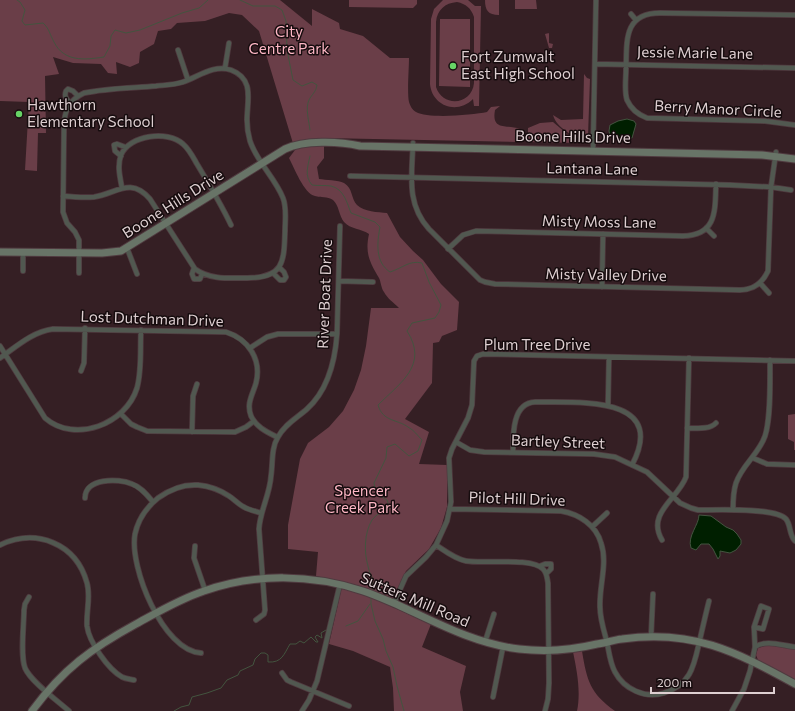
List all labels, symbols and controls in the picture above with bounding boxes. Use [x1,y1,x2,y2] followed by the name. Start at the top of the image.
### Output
[249,22,329,57] park label: City Centre Park
[637,42,753,62] street label: Jessie Marie Lane
[461,47,575,82] place label: Fort Zumwalt East High School
[448,61,458,71] marker: Fort Zumwalt East High School
[27,95,154,130] place label: Hawthorn Elementary School
[654,96,782,120] street label: Berry Manor Circle
[14,109,24,119] marker: Hawthorn Elementary School
[515,126,631,146] street label: Boone Hills Drive
[546,158,638,178] street label: Lantana Lane
[119,165,226,241] street label: Boone Hills Drive
[542,211,656,231] street label: Misty Moss Lane
[313,239,335,349] street label: River Boat Drive
[545,264,667,284] street label: Misty Valley Drive
[80,307,224,329] street label: Lost Dutchman Drive
[484,335,590,353] street label: Plum Tree Drive
[511,430,605,452] street label: Bartley Street
[325,481,399,516] park label: Spencer Creek Park
[468,487,566,509] street label: Pilot Hill Drive
[358,568,473,630] street label: Sutters Mill Road
[651,669,774,695] scale bar
[657,675,692,689] text: 200 m

